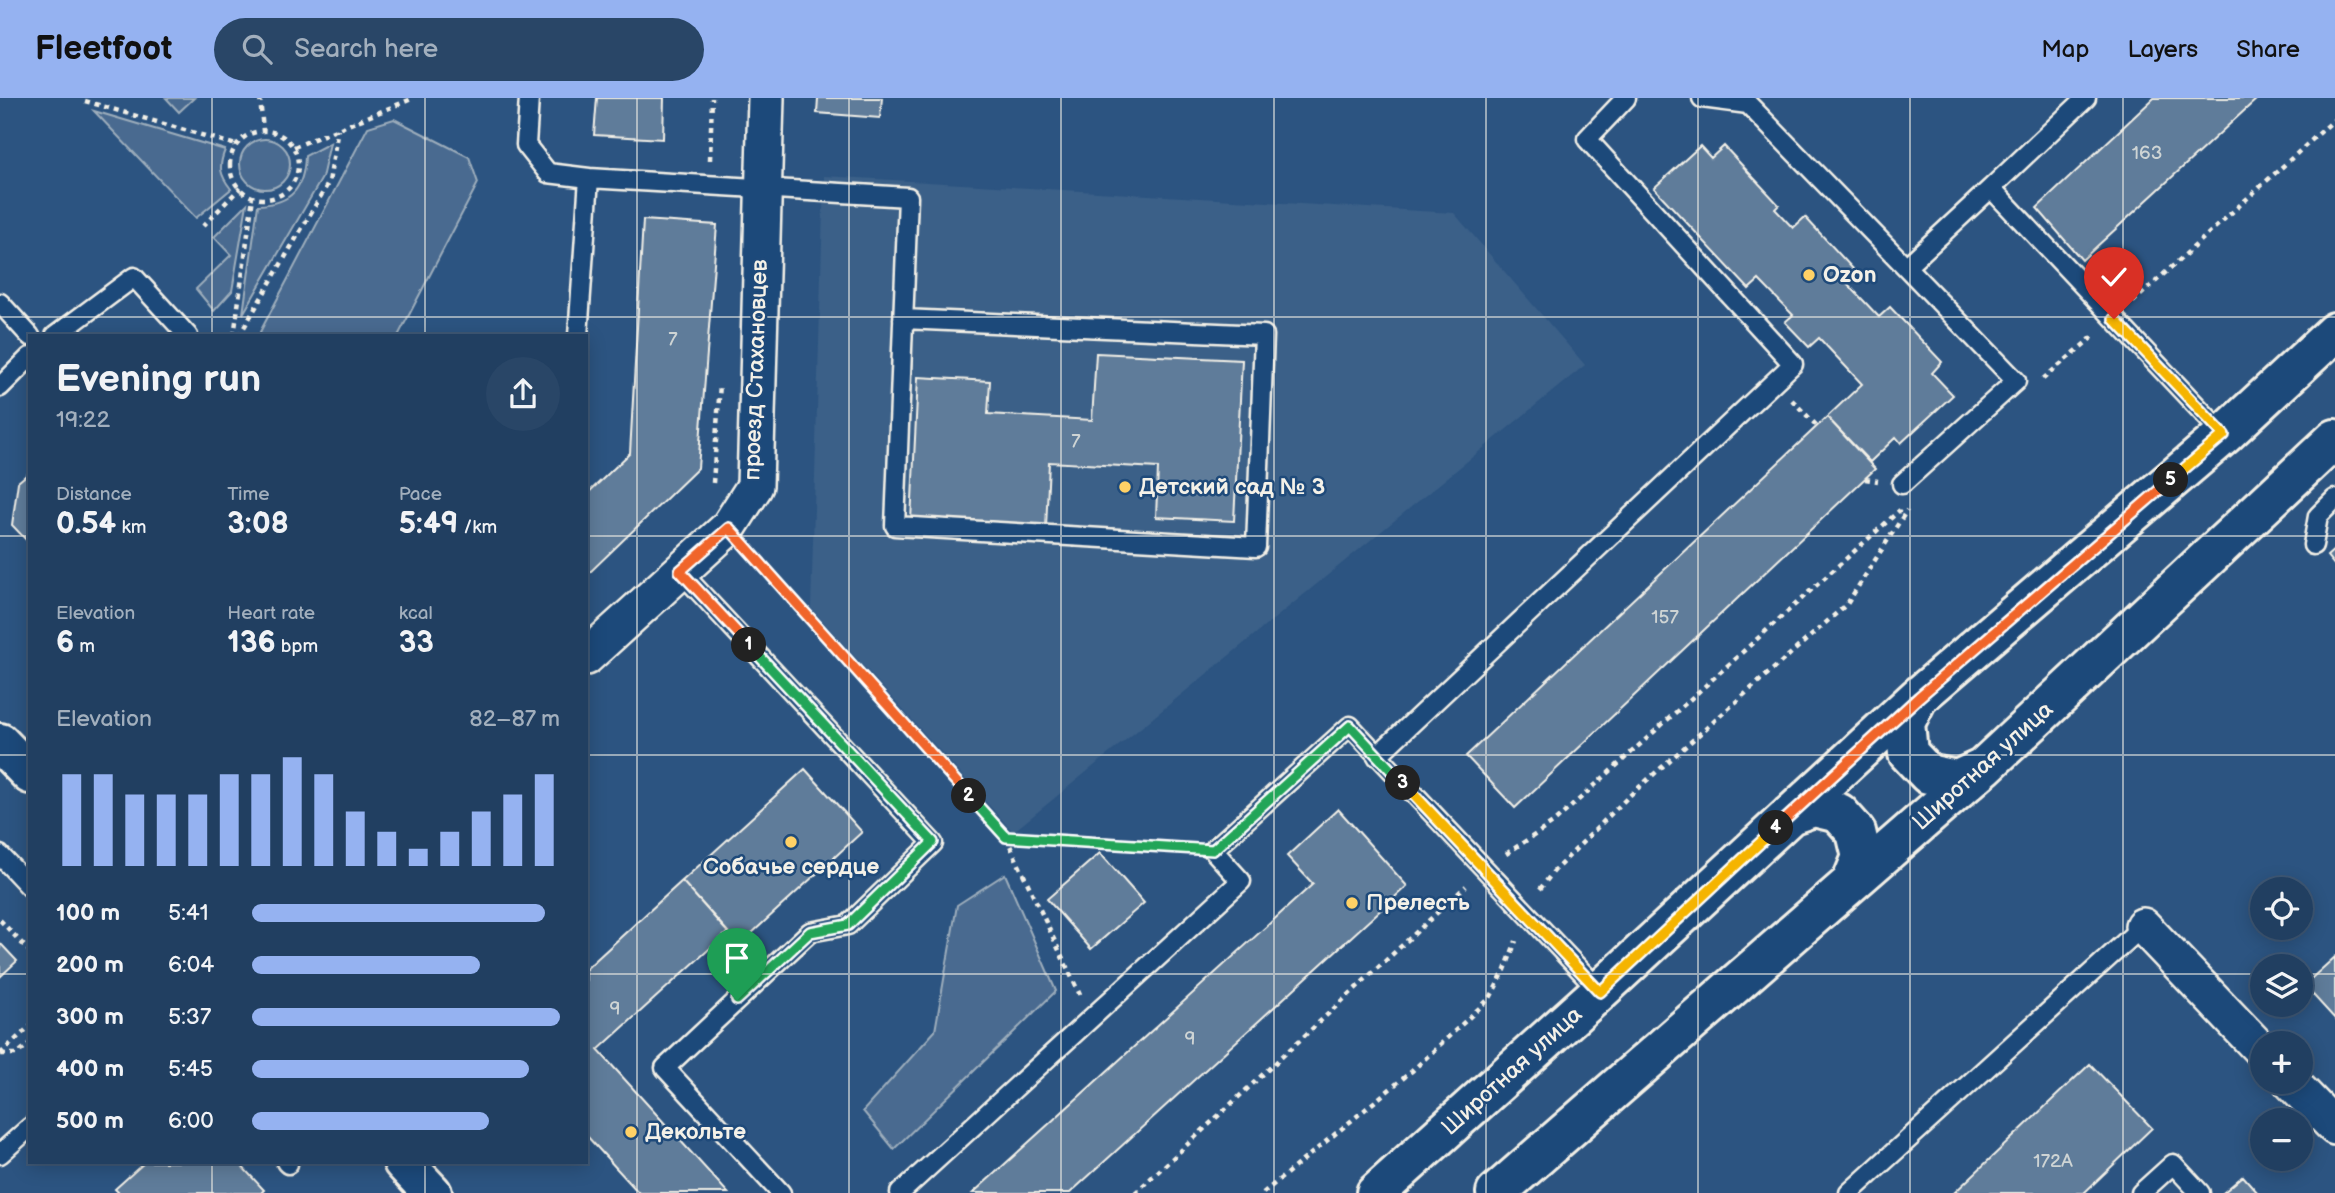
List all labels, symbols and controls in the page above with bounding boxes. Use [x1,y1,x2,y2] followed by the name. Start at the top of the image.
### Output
[214,18,704,81] search box
[35,29,172,69] text: Fleetfoot
[238,30,276,68] icon: search
[294,34,438,65] text: Search here
[2041,35,2089,64] text: Map
[2127,35,2198,64] text: Layers
[2236,35,2300,64] text: Share
[2132,142,2162,165] house number: 163
[2084,247,2144,319] pin
[2095,258,2133,296] icon: check
[738,259,774,481] street label: проезд Стахановцев
[1823,261,1877,289] place label: Ozon
[1801,267,1817,283] marker: Ozon
[668,328,678,351] house number: 7
[56,357,261,402] text: Evening run
[486,357,560,431] button: share
[56,406,110,434] text: 19:22
[1071,430,1081,453] house number: 7
[2154,462,2188,498] pin: 5
[2165,468,2176,491] text: 5
[1139,473,1325,501] place label: Детский сад № 3
[1117,479,1133,495] marker: Детский сад № 3
[56,483,132,506] text: Distance
[227,483,269,506] text: Time
[399,483,442,506] text: Pace
[56,506,116,542] text: 0.54
[227,506,289,542] text: 3:08
[399,506,458,542] text: 5:49
[116,516,146,539] text: km
[458,516,497,539] text: /km
[56,602,135,625] text: Elevation
[227,602,315,625] text: Heart rate
[399,602,433,625] text: kcal
[1651,606,1679,629] house number: 157
[56,625,74,661] text: 6
[227,625,276,661] text: 136
[399,625,434,661] text: 33
[732,628,766,662] pin: 1
[745,633,753,656] text: 1
[74,635,95,658] text: m
[276,635,318,658] text: bpm
[1907,695,2059,836] street label: Широтная улица
[56,705,152,733] text: Elevation
[469,705,560,733] text: 82–87 m
[1386,766,1420,800] pin: 3
[1397,771,1408,794] text: 3
[951,778,986,814] pin: 2
[963,784,974,807] text: 2
[1758,810,1794,846] pin: 4
[1770,816,1781,839] text: 4
[783,834,799,850] marker: Собачье сердце
[703,853,880,881] place label: Собачье сердце
[2250,877,2313,1171] map controls
[2250,877,2313,940] button: locate
[1366,889,1470,917] place label: Прелесть
[1344,895,1360,911] marker: Прелесть
[56,899,120,927] text: 100 m
[168,899,209,927] text: 5:41
[707,928,767,1000] pin
[718,939,756,977] icon: arrive
[56,951,124,979] text: 200 m
[168,951,214,979] text: 6:04
[2250,954,2313,1017] button: layers
[610,998,620,1021] house number: 9
[1436,1000,1588,1141] street label: Широтная улица
[56,1003,124,1031] text: 300 m
[168,1003,211,1031] text: 5:37
[1185,1028,1195,1051] house number: 9
[2250,1031,2313,1094] button: +
[56,1055,124,1083] text: 400 m
[168,1055,213,1083] text: 5:45
[56,1107,124,1135] text: 500 m
[168,1107,214,1135] text: 6:00
[2250,1108,2313,1171] button: −
[645,1118,746,1146] place label: Декольте
[623,1124,639,1140] marker: Декольте
[2033,1150,2073,1173] house number: 172А

